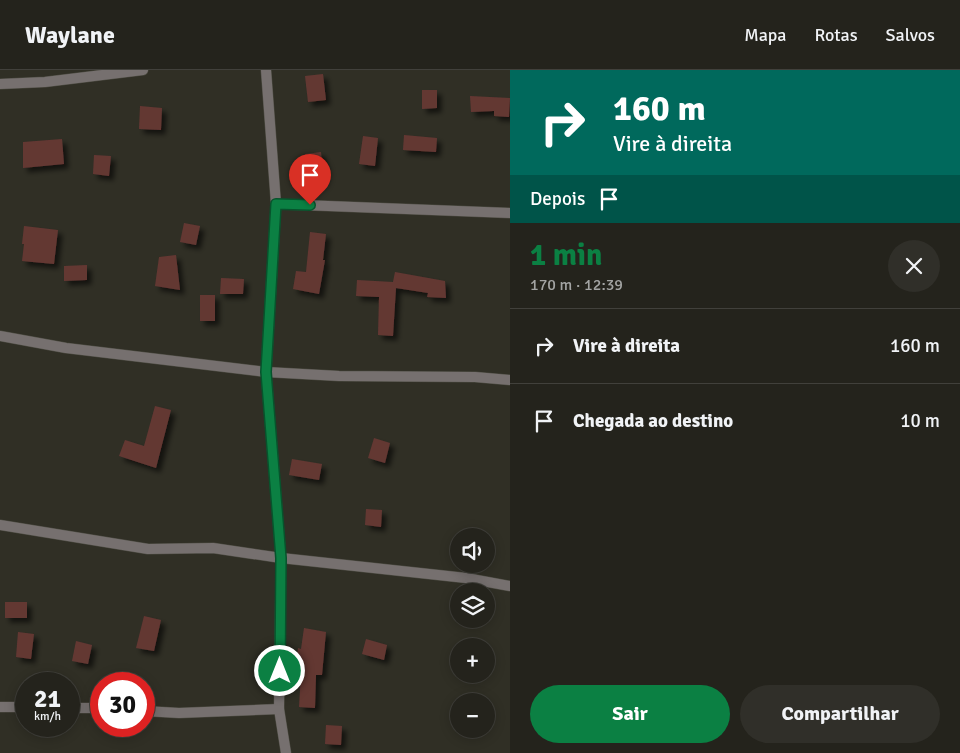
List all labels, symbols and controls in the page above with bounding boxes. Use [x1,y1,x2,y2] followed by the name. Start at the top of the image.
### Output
[25,20,115,50] text: Waylane
[744,24,787,46] text: Mapa
[815,24,858,46] text: Rotas
[886,24,935,46] text: Salvos
[613,87,706,130] text: 160 m
[530,90,595,155] icon: right
[613,130,732,157] text: Vire à direita
[289,154,331,205] pin
[296,161,324,189] icon: arrive
[595,185,623,213] icon: arrive
[530,187,585,211] text: Depois
[530,237,602,274] text: 1 min
[888,240,940,292] button: close
[530,275,623,295] text: 170 m · 12:39
[530,332,558,360] icon: right
[573,334,680,358] text: Vire à direita
[890,334,940,358] text: 160 m
[530,407,558,435] icon: arrive
[573,409,733,433] text: Chegada ao destino
[900,409,940,433] text: 10 m
[450,528,495,738] map controls
[450,528,495,573] button: sound
[450,583,495,628] button: layers
[450,638,495,683] button: +
[253,644,305,696] position arrow
[90,672,155,737] speed limit sign: 30
[34,683,61,714] text: 21
[530,685,730,743] button: Sair
[740,685,940,743] button: Compartilhar
[450,693,495,738] button: −
[34,709,61,724] text: km/h

